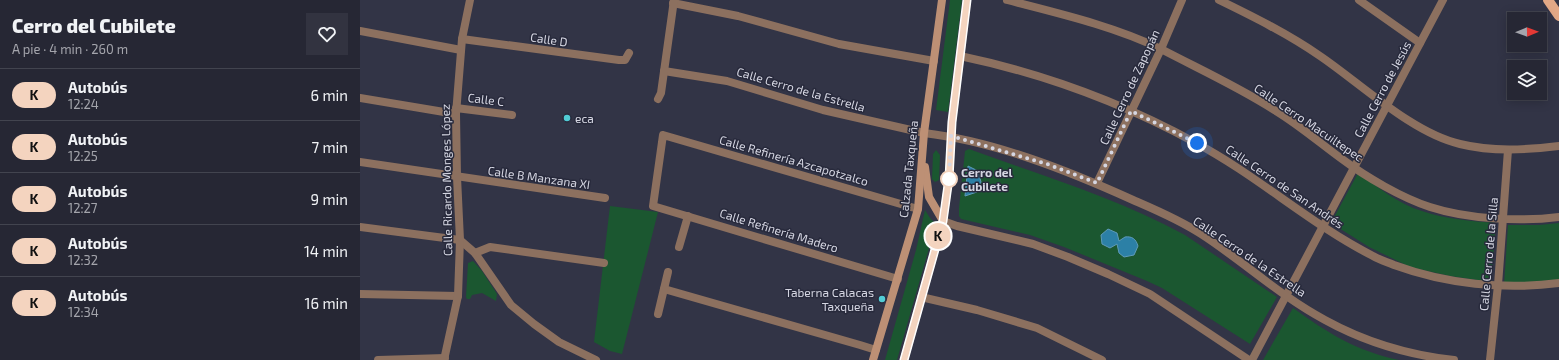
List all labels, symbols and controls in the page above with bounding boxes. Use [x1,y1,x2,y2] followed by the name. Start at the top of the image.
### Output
[1507,12,1547,52] north arrow
[1507,12,1547,100] map controls
[306,13,348,55] button: heart
[12,14,176,37] text: Cerro del Cubilete
[1096,27,1162,147] street label: Calle Cerro de Zapopán
[529,29,569,49] street label: Calle D
[1351,38,1413,140] street label: Calle Cerro de Jesús
[12,41,128,57] text: A pie · 4 min · 260 m
[1507,60,1547,100] button: layers
[735,64,867,114] street label: Calle Cerro de la Estrella
[68,78,127,96] text: Autobús
[1252,80,1366,164] street label: Calle Cerro Macuiltepec
[30,86,38,103] text: K
[310,86,348,104] text: 6 min
[467,90,505,108] street label: Calle C
[68,96,99,112] text: 12:24
[438,104,454,256] street label: Calle Ricardo Monges López
[575,111,594,125] place label: eca
[562,113,572,123] marker: eca
[896,120,920,218] street label: Calzada Taxqueña
[68,130,127,148] text: Autobús
[718,132,870,188] street label: Calle Refinería Azcapotzalco
[1187,133,1207,153] your location
[30,138,38,155] text: K
[311,138,348,156] text: 7 min
[1223,141,1347,231] street label: Calle Cerro de San Andrés
[68,148,98,164] text: 12:25
[487,163,591,191] street label: Calle B Manzana XI
[961,165,1013,193] place label: Cerro del Cubilete
[940,170,958,188] marker: Cerro del Cubilete
[68,182,127,200] text: Autobús
[30,190,38,207] text: K
[310,190,348,208] text: 9 min
[1476,197,1500,311] street label: Calle Cerro de la Silla
[68,200,98,216] text: 12:27
[718,205,840,255] street label: Calle Refinería Madero
[1191,213,1309,299] street label: Calle Cerro de la Estrella
[925,223,951,249] line badge: K
[934,227,942,244] text: K
[68,234,127,252] text: Autobús
[30,242,38,259] text: K
[304,242,348,260] text: 14 min
[68,252,98,268] text: 12:32
[785,285,874,313] place label: Taberna Calacas Taxqueña
[68,286,127,304] text: Autobús
[30,294,38,311] text: K
[305,294,348,312] text: 16 min
[877,294,887,304] marker: Taberna Calacas Taxqueña
[68,304,99,320] text: 12:34

